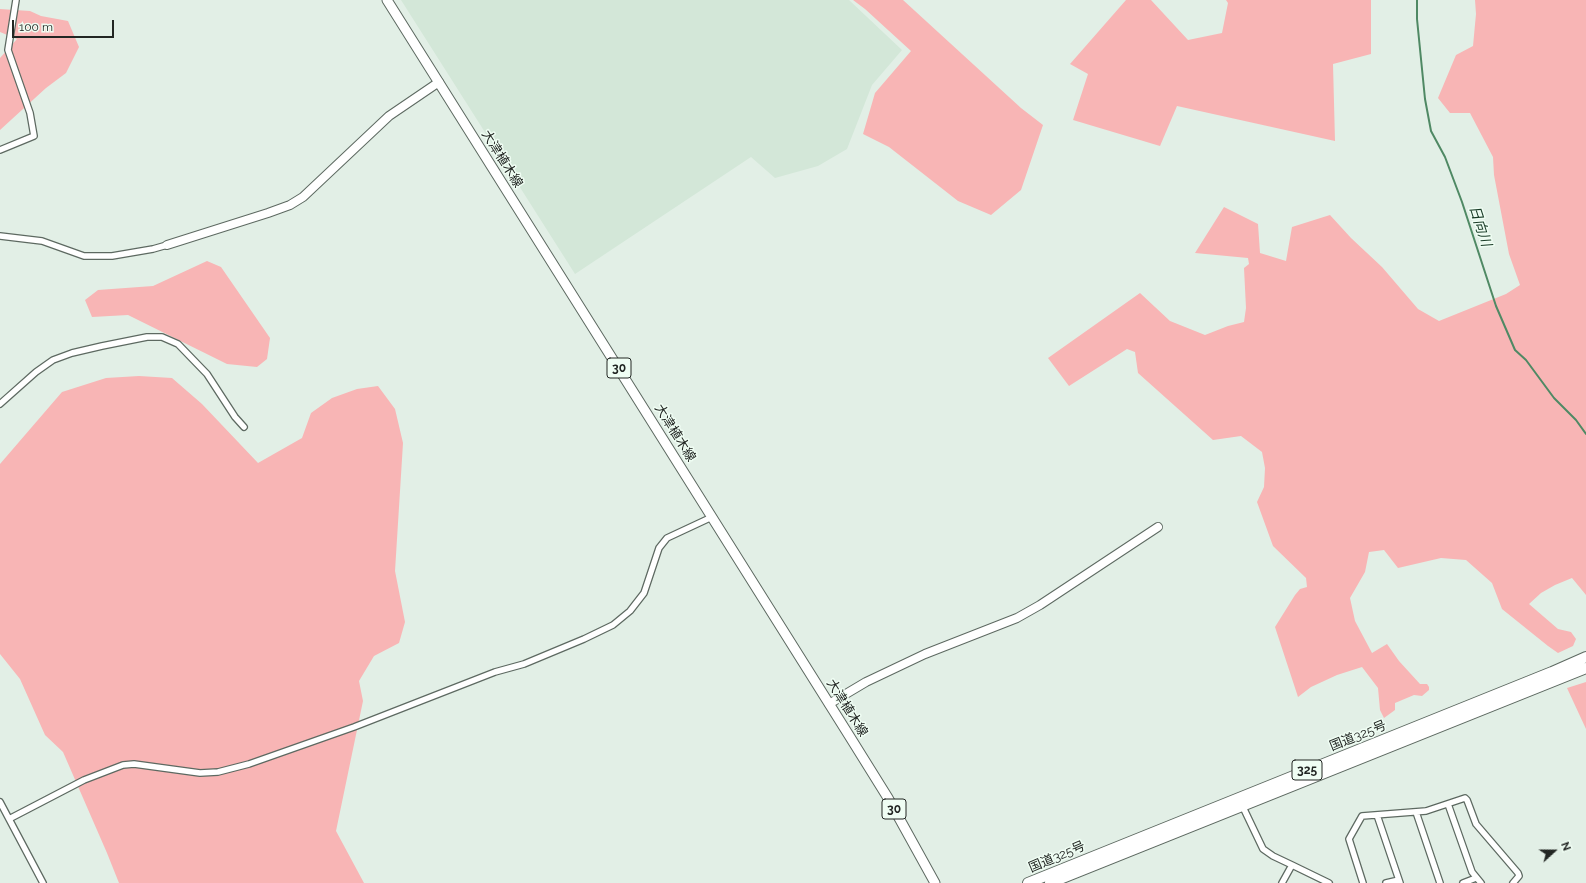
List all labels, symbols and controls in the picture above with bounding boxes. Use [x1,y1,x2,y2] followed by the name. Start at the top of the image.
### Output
[14,12,116,38] scale bar
[19,20,53,34] text: 100 m
[478,127,526,191] street label: 大津植木線
[1466,203,1494,249] water label: 日向川
[607,358,631,378] road number: 30
[651,401,699,465] street label: 大津植木線
[823,676,871,740] street label: 大津植木線
[1327,718,1389,754] street label: 国道325号
[1292,760,1322,780] road number: 325
[882,799,906,819] road number: 30
[1534,831,1574,871] north arrow
[1026,838,1088,876] street label: 国道325号
[1558,840,1573,853] text: N

